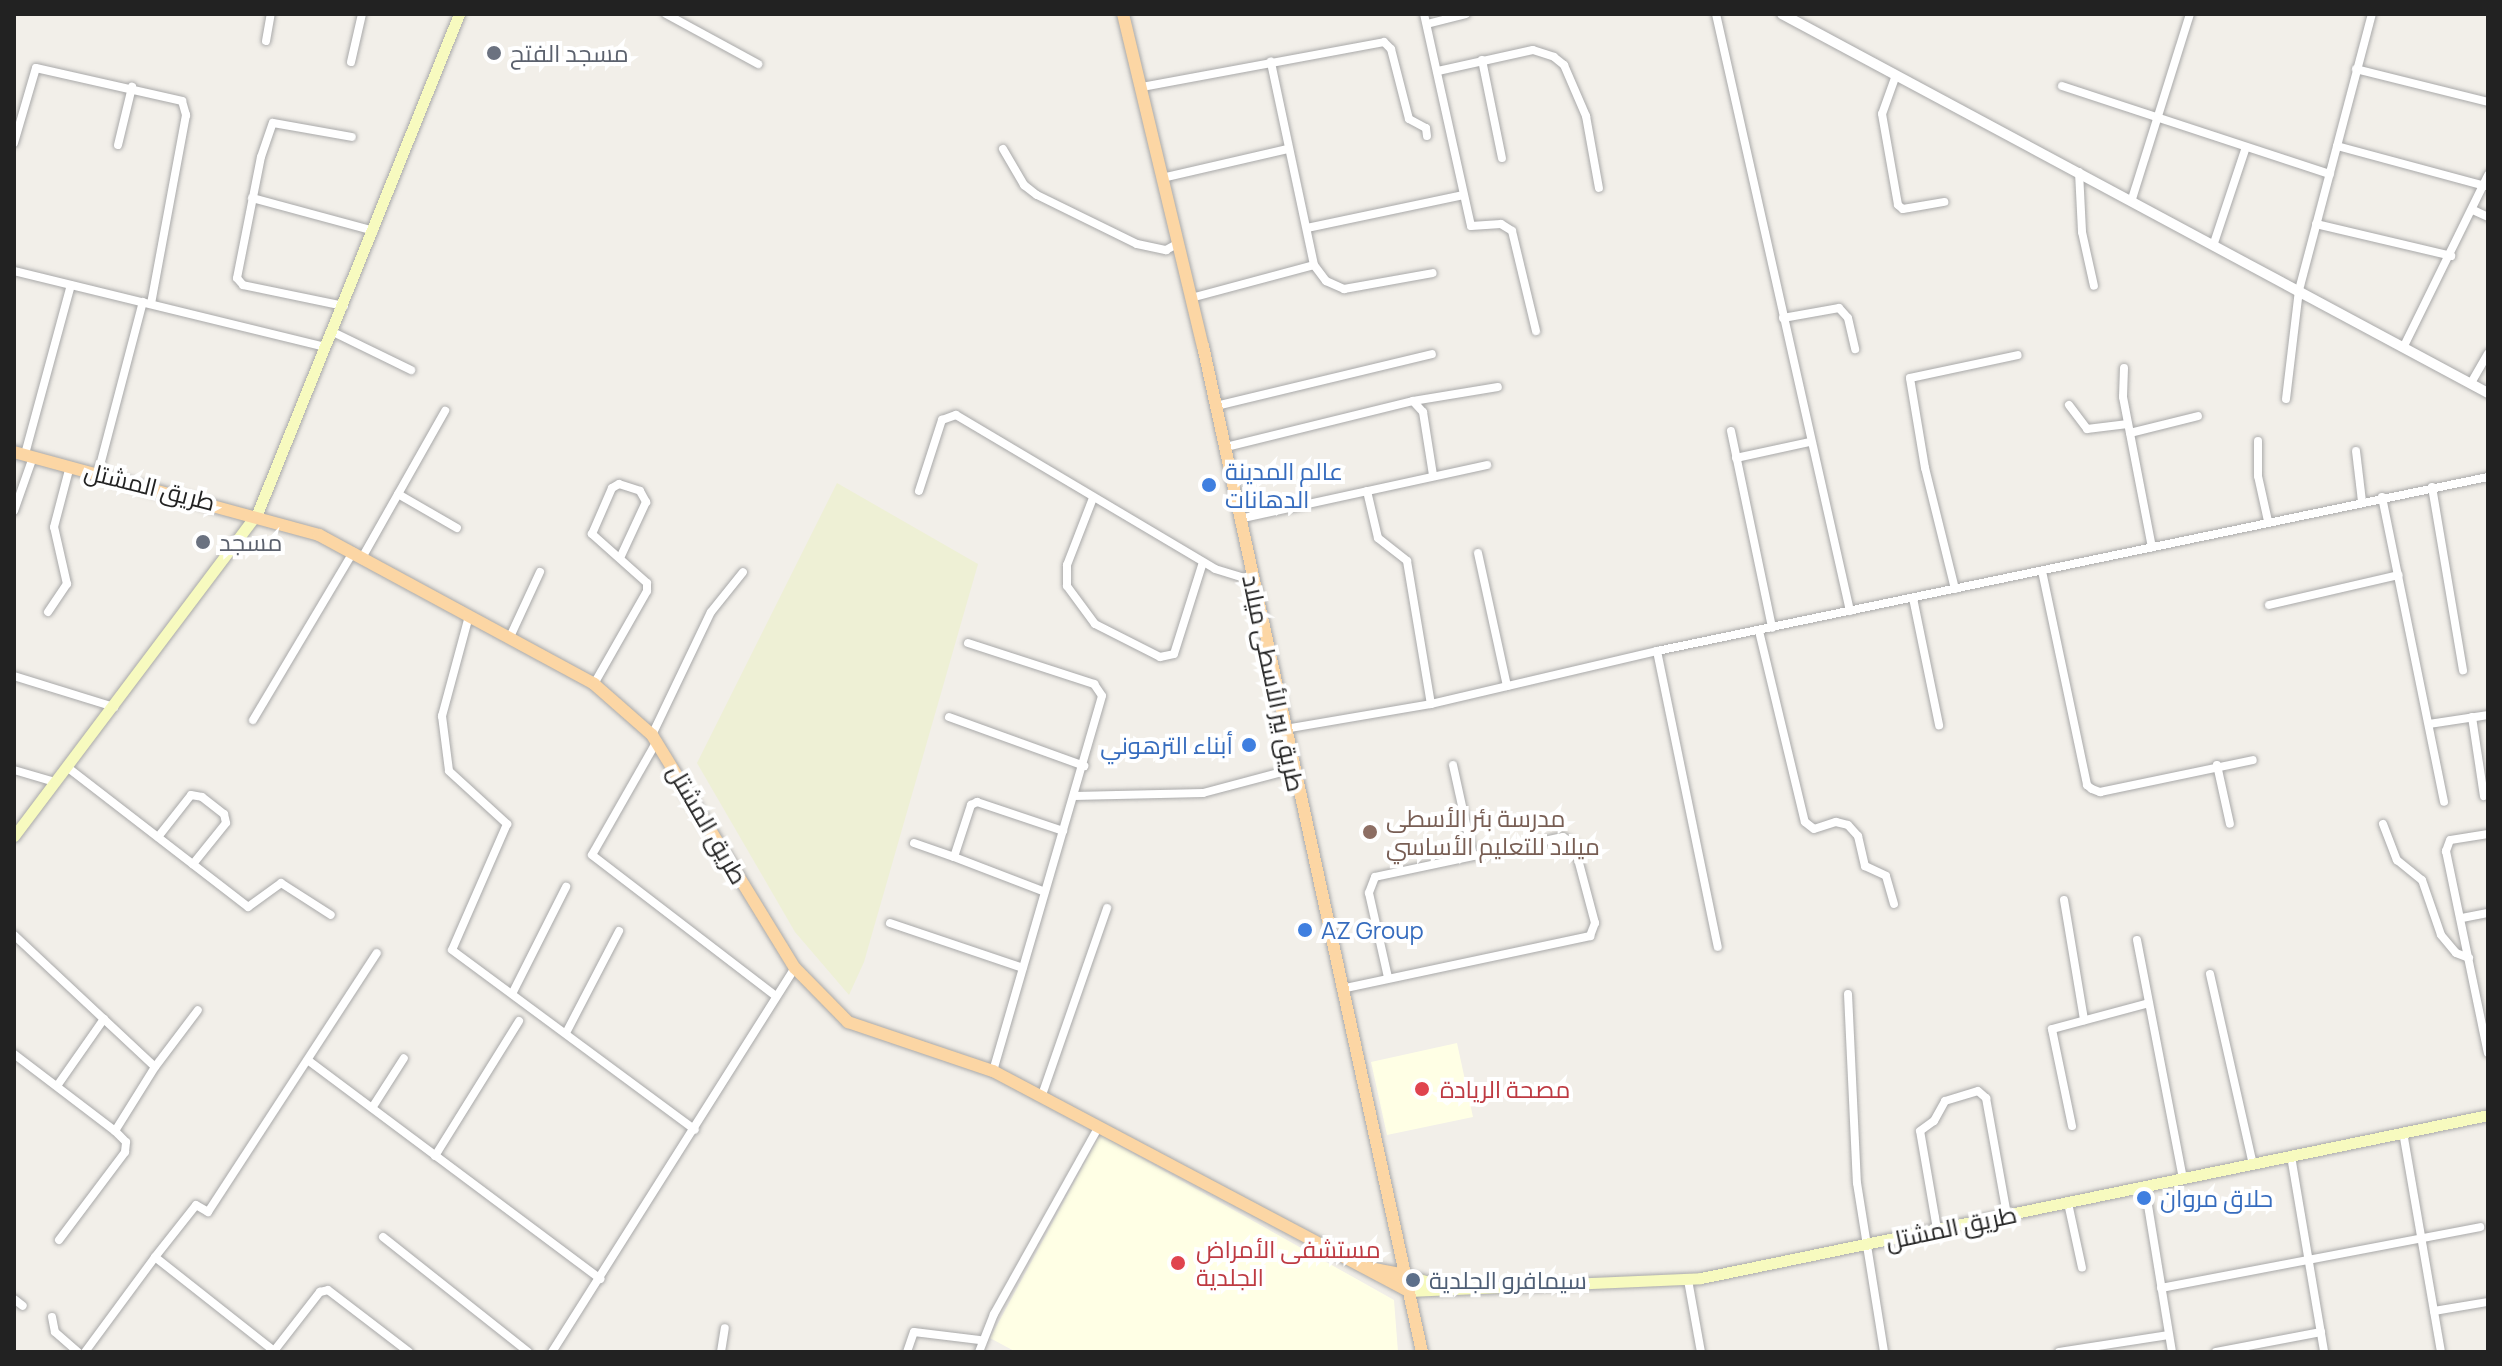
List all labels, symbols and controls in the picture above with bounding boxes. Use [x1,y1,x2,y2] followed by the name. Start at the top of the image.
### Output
[510,39,629,67] place label: مسجد الفتح
[485,44,503,62] marker: مسجد الفتح
[82,456,218,516] street label: طريق المشتل
[1225,457,1343,513] place label: عالم المدينة الدهانات
[1200,476,1218,494] marker: عالم المدينة الدهانات
[219,528,282,556] place label: مسجد
[194,533,212,551] marker: مسجد
[1237,572,1311,794] street label: طريق بير الأسطى ميلاد
[1100,731,1233,759] place label: أبناء الترهوني
[1240,736,1258,754] marker: أبناء الترهوني
[662,759,754,889] street label: طريق المشتل
[1386,804,1600,860] place label: مدرسة بئر الأسطى ميلاد للتعليم الأساسي
[1361,823,1379,841] marker: مدرسة بئر الأسطى ميلاد للتعليم الأساسي
[1321,916,1424,944] place label: AZ Group
[1296,921,1314,939] marker: AZ Group
[1440,1075,1570,1103] place label: مصحة الريادة
[1411,1078,1433,1100] marker: مصحة الريادة
[2160,1184,2273,1212] place label: حلاق مروان
[2135,1189,2153,1207] marker: حلاق مروان
[1883,1199,2019,1255] street label: طريق المشتل
[1196,1235,1381,1291] place label: مستشفى الأمراض الجلدية
[1167,1252,1189,1274] marker: مستشفى الأمراض الجلدية
[1429,1266,1587,1294] place label: سيمافرو الجلدية
[1404,1271,1422,1289] marker: سيمافرو الجلدية

